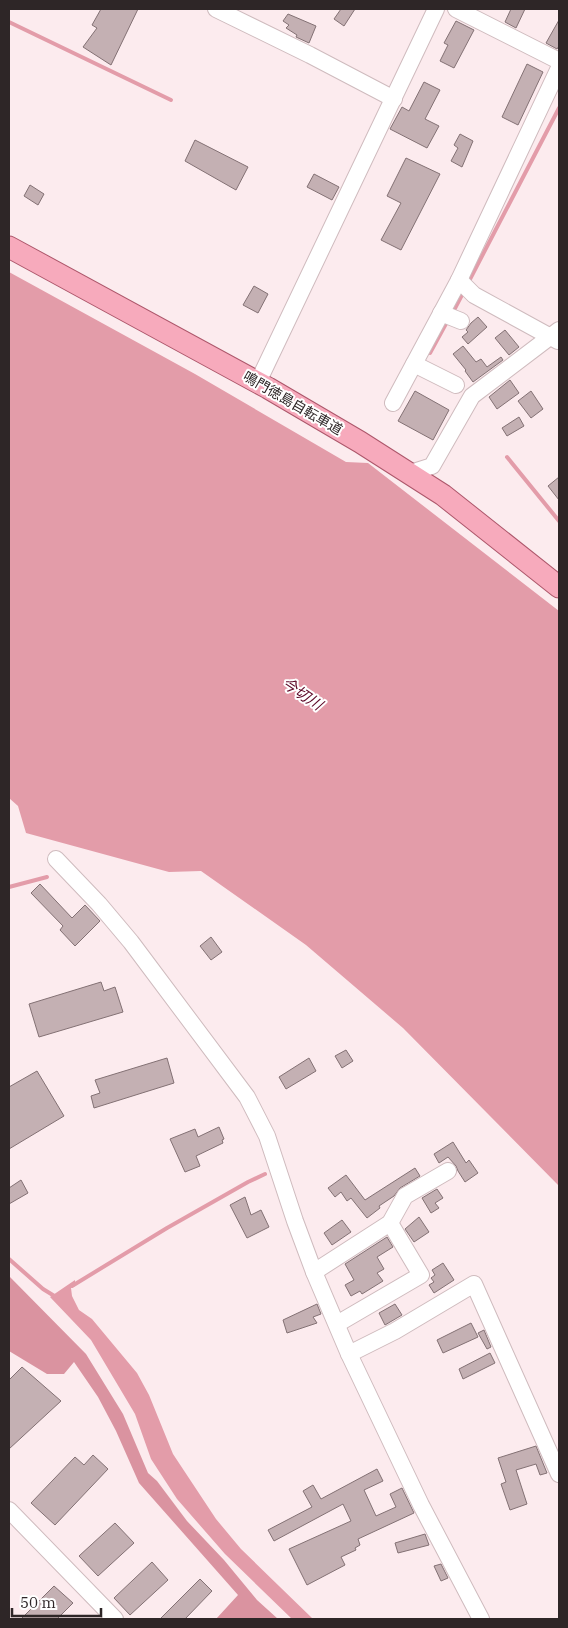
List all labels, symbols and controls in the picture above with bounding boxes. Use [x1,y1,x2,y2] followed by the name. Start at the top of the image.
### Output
[240,367,346,439] street label: 鳴門徳島自転車道
[278,673,328,715] water label: 今切川
[12,1586,101,1618] scale bar
[20,1593,56,1612] text: 50 m

